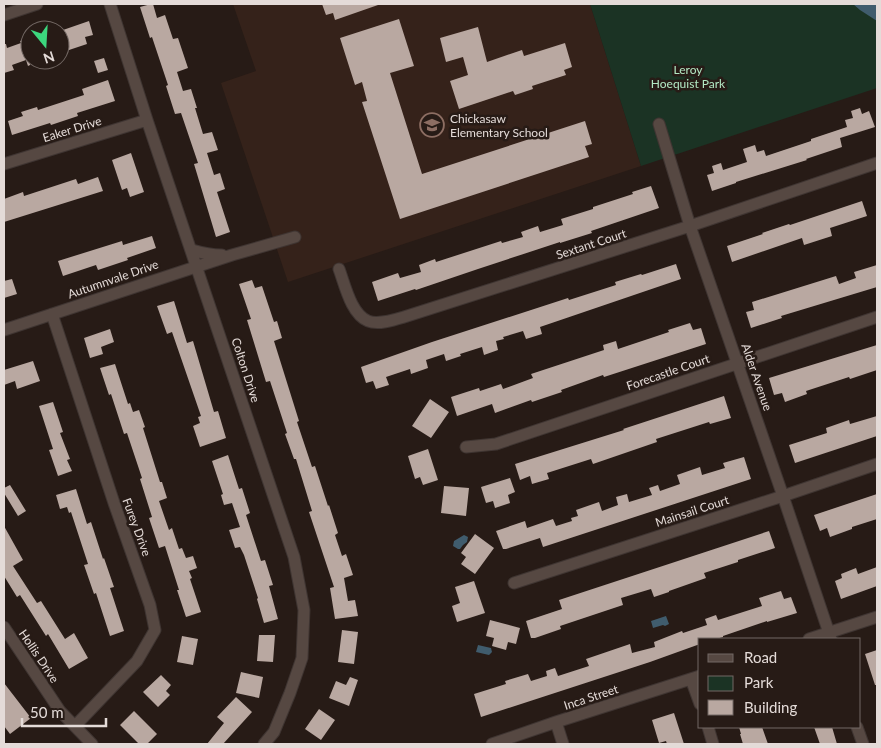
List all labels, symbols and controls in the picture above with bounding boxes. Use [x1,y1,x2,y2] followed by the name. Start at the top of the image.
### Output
[20,20,70,70] north arrow
[41,48,57,68] text: N
[651,62,726,91] park label: Leroy Hoequist Park
[450,111,548,140] place label: Chickasaw Elementary School
[419,112,445,138] school or university icon: Chickasaw Elementary School
[41,113,103,145] street label: Eaker Drive
[554,225,629,262] street label: Sextant Court
[66,256,160,302] street label: Autumnvale Drive
[229,336,263,404] street label: Colton Drive
[738,341,776,413] street label: Alder Avenue
[624,351,712,393] street label: Forecastle Court
[653,492,731,530] street label: Mainsail Court
[120,496,154,558] street label: Furey Drive
[16,626,62,686] street label: Hollis Drive
[698,638,861,728] legend
[744,648,777,666] text: Road
[744,673,774,691] text: Park
[562,681,621,713] street label: Inca Street
[22,696,106,728] scale bar
[744,698,797,716] text: Building
[30,703,64,721] text: 50 m

